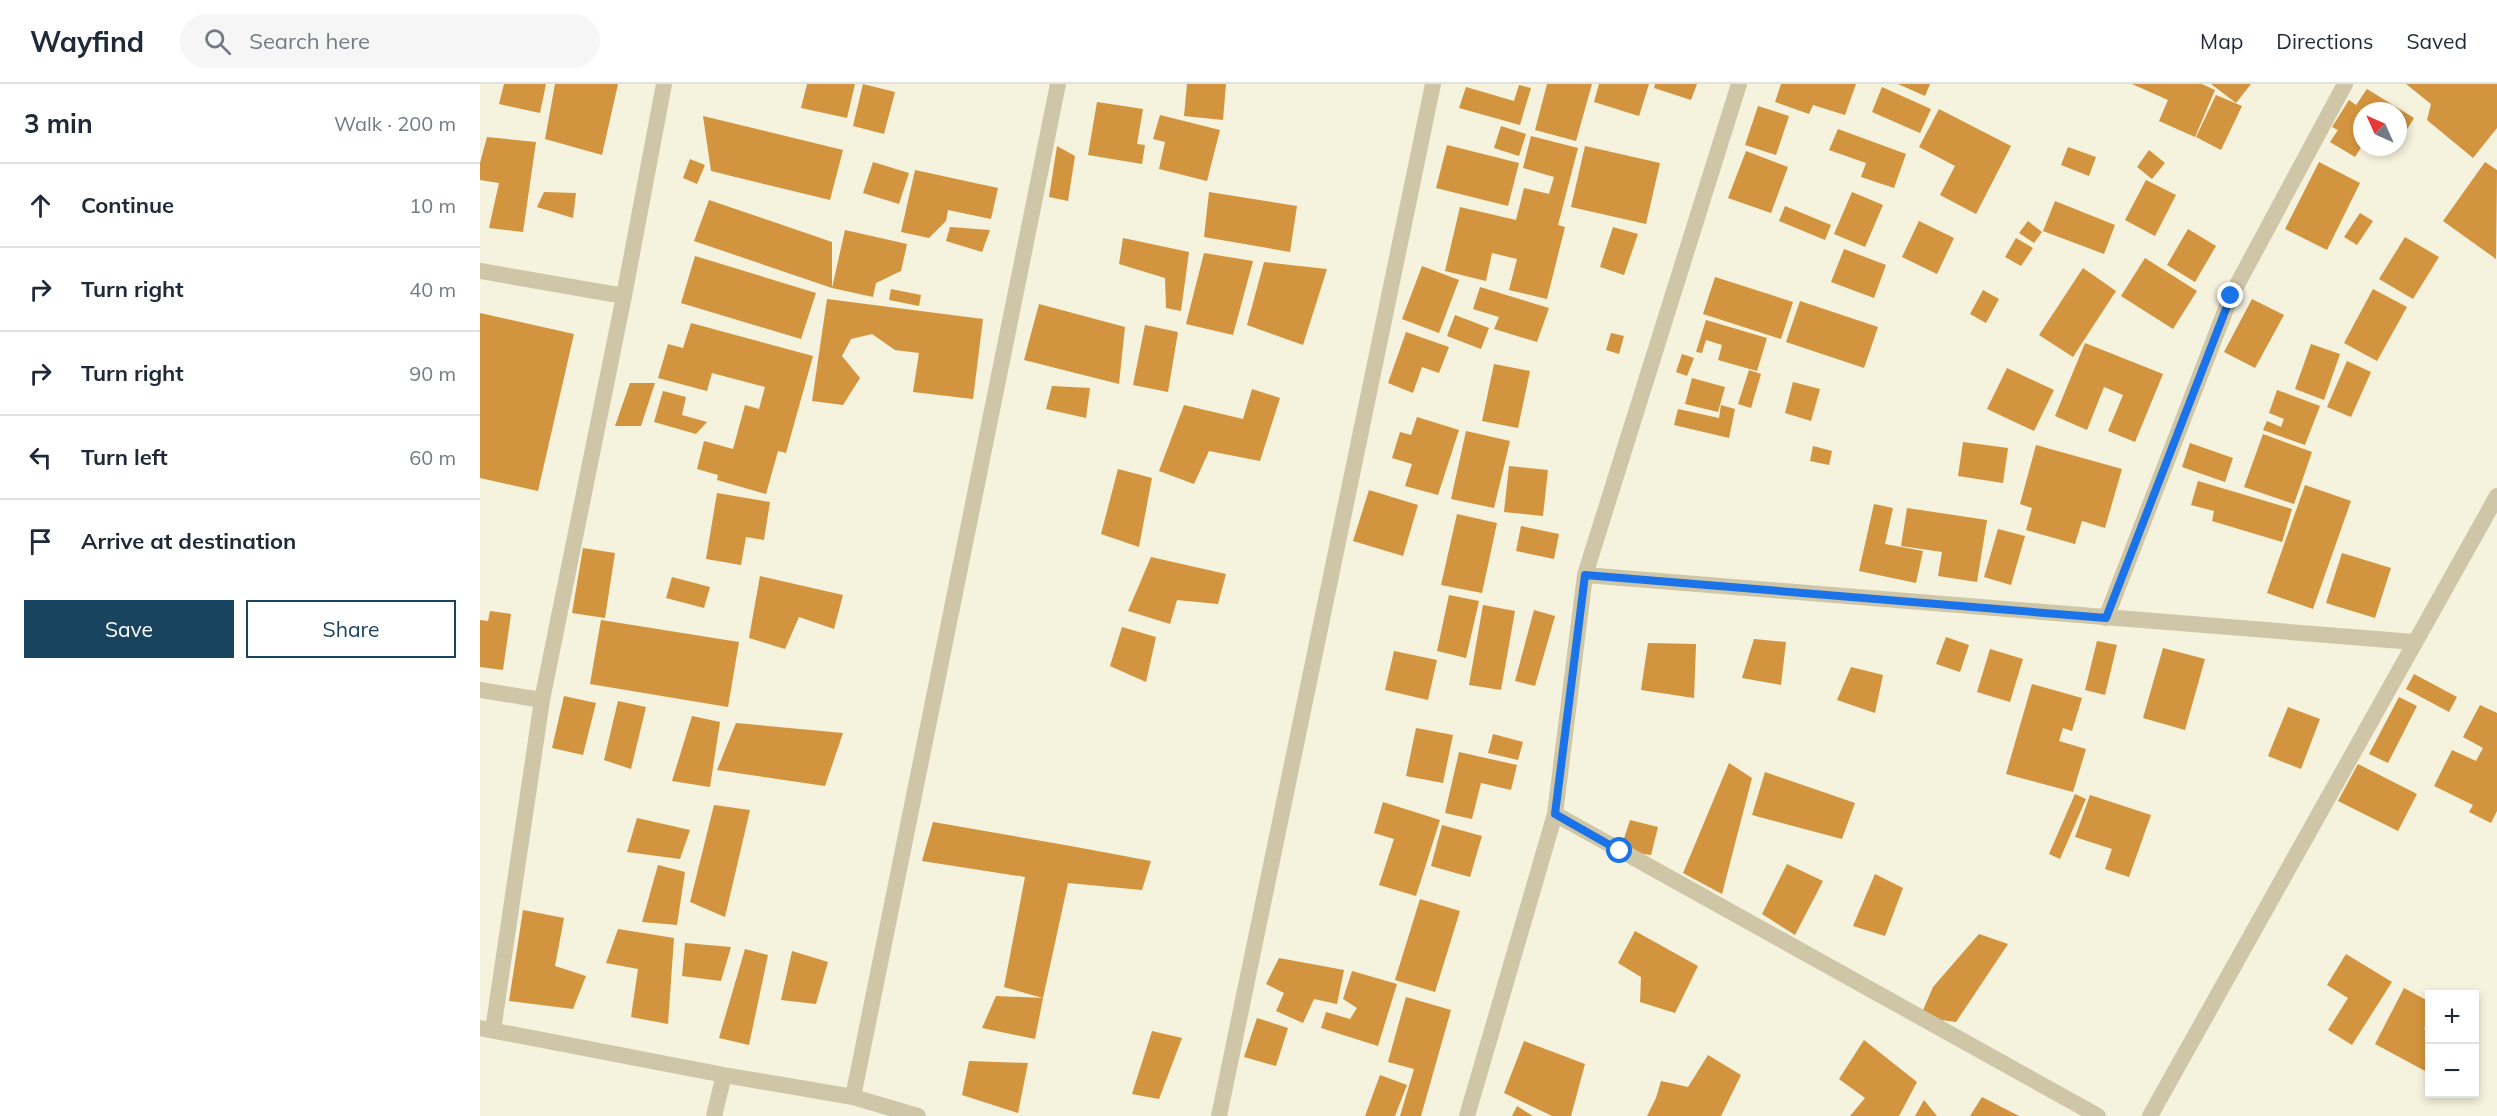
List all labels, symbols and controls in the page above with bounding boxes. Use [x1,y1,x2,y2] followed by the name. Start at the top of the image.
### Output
[180,14,600,68] search box
[30,24,144,59] text: Wayfind
[201,25,234,58] icon: search
[249,27,370,55] text: Search here
[2200,28,2243,54] text: Map
[2276,28,2373,54] text: Directions
[2406,28,2467,54] text: Saved
[2353,102,2407,156] north arrow
[24,107,93,140] text: 3 min
[334,111,456,136] text: Walk · 200 m
[24,189,57,222] icon: ahead
[81,191,174,219] text: Continue
[409,193,456,218] text: 10 m
[24,273,57,306] icon: right
[81,275,184,303] text: Turn right
[409,277,456,302] text: 40 m
[2217,282,2243,308] route end
[24,357,57,390] icon: right
[81,359,184,387] text: Turn right
[409,361,456,386] text: 90 m
[24,441,57,474] icon: left
[81,443,168,471] text: Turn left
[409,445,456,470] text: 60 m
[24,525,57,558] icon: arrive
[81,527,296,555] text: Arrive at destination
[24,600,234,658] button: Save
[246,600,456,658] button: Share
[1606,837,1632,863] route start
[2425,990,2479,1098] map controls
[2425,990,2479,1044] button: +
[2425,1044,2479,1098] button: −

